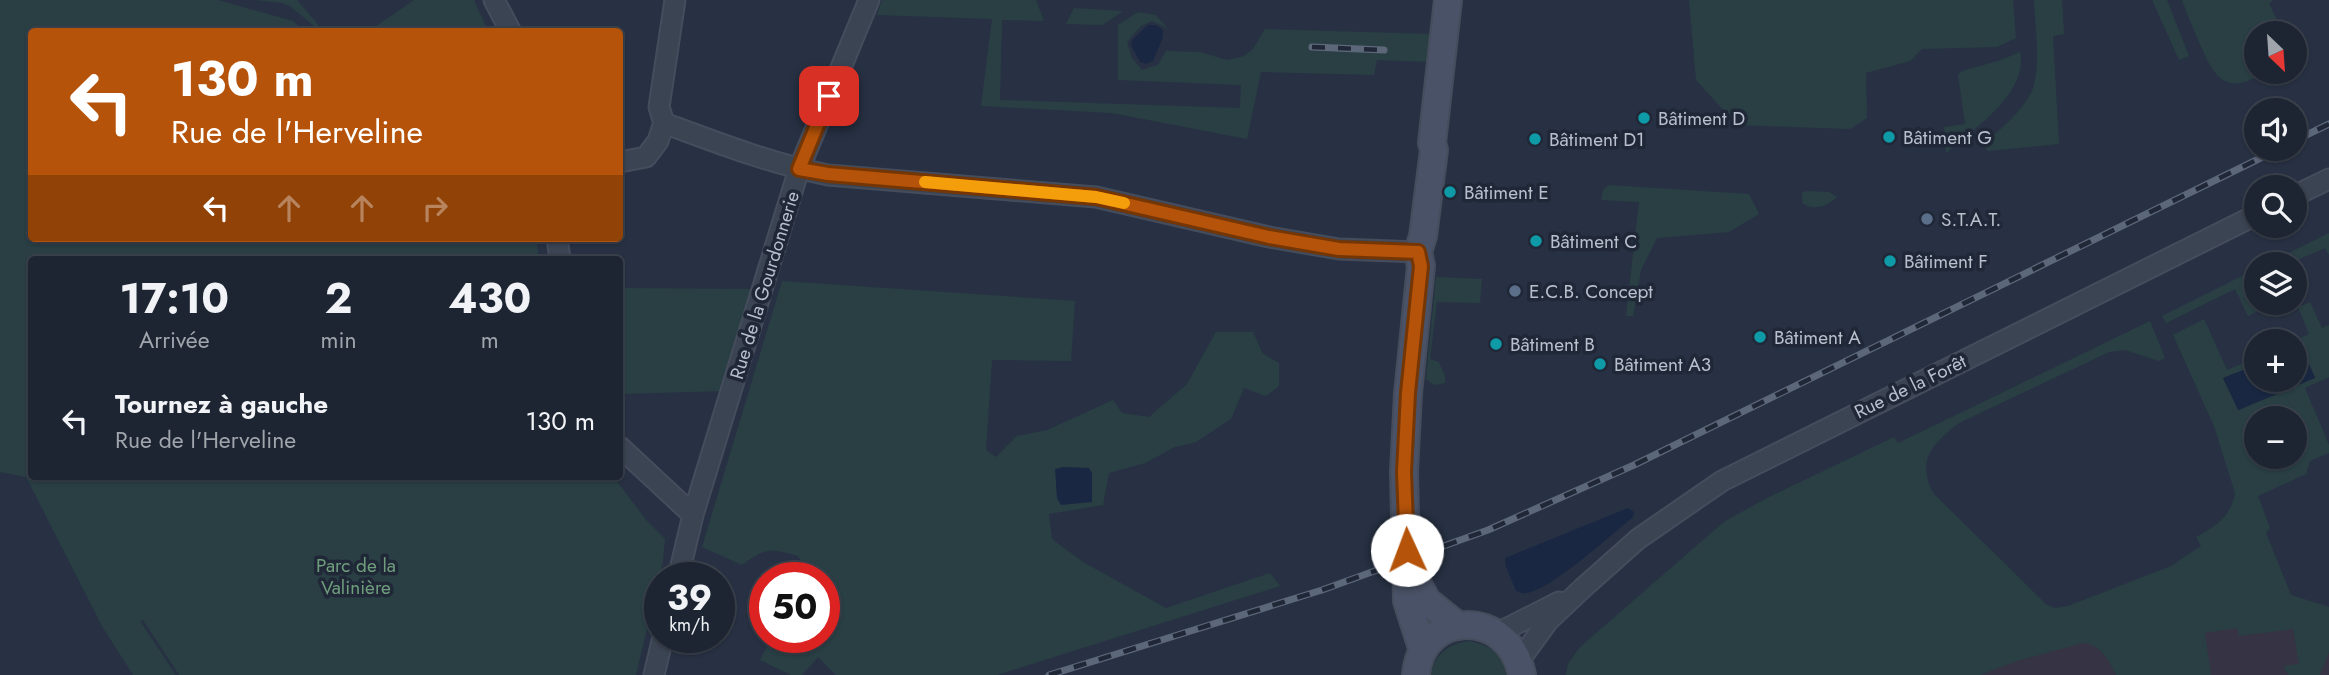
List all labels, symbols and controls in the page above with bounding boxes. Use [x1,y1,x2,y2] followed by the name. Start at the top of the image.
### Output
[2244,21,2306,84] north arrow
[2244,21,2307,469] map controls
[171,44,314,114] text: 130 m
[56,56,147,147] icon: left
[799,66,859,126] pin
[810,77,848,115] icon: arrive
[2244,98,2307,161] button: sound
[1658,105,1745,132] place label: Bâtiment D
[171,109,423,155] text: Rue de l'Herveline
[1636,110,1652,126] marker: Bâtiment D
[1903,124,1992,151] place label: Bâtiment G
[1549,126,1645,153] place label: Bâtiment D1
[1881,129,1897,145] marker: Bâtiment G
[1527,131,1543,147] marker: Bâtiment D1
[2244,175,2307,238] button: search
[1464,179,1549,206] place label: Bâtiment E
[1442,184,1458,200] marker: Bâtiment E
[723,188,806,383] street label: Rue de la Gourdonnerie
[197,189,235,227] icon: left
[270,189,308,227] icon: ahead
[343,189,381,227] icon: ahead
[416,189,454,227] icon: right
[1941,206,2001,233] place label: S.T.A.T.
[1919,211,1935,227] marker: S.T.A.T.
[1550,228,1637,255] place label: Bâtiment C
[1528,233,1544,249] marker: Bâtiment C
[1904,248,1988,275] place label: Bâtiment F
[2244,252,2307,315] button: layers
[1882,253,1898,269] marker: Bâtiment F
[120,268,229,329] text: 17:10
[325,268,352,329] text: 2
[448,268,531,329] text: 430
[1529,278,1653,305] place label: E.C.B. Concept
[1507,283,1523,299] marker: E.C.B. Concept
[139,323,210,357] text: Arrivée
[321,323,357,357] text: min
[481,323,499,357] text: m
[1774,324,1861,351] place label: Bâtiment A
[1752,329,1768,345] marker: Bâtiment A
[2244,329,2307,392] button: +
[1510,331,1595,358] place label: Bâtiment B
[1488,336,1504,352] marker: Bâtiment B
[1850,347,1971,425] street label: Rue de la Forêt
[1614,351,1711,378] place label: Bâtiment A3
[1592,356,1608,372] marker: Bâtiment A3
[115,385,328,423] text: Tournez à gauche
[56,402,94,440] icon: left
[525,402,595,440] text: 130 m
[2244,406,2307,469] button: −
[115,423,296,457] text: Rue de l'Herveline
[1370,513,1444,587] position arrow
[316,552,396,601] park label: Parc de la Valinière
[749,562,840,653] speed limit sign: 50
[667,573,712,623] text: 39
[669,612,710,638] text: km/h

